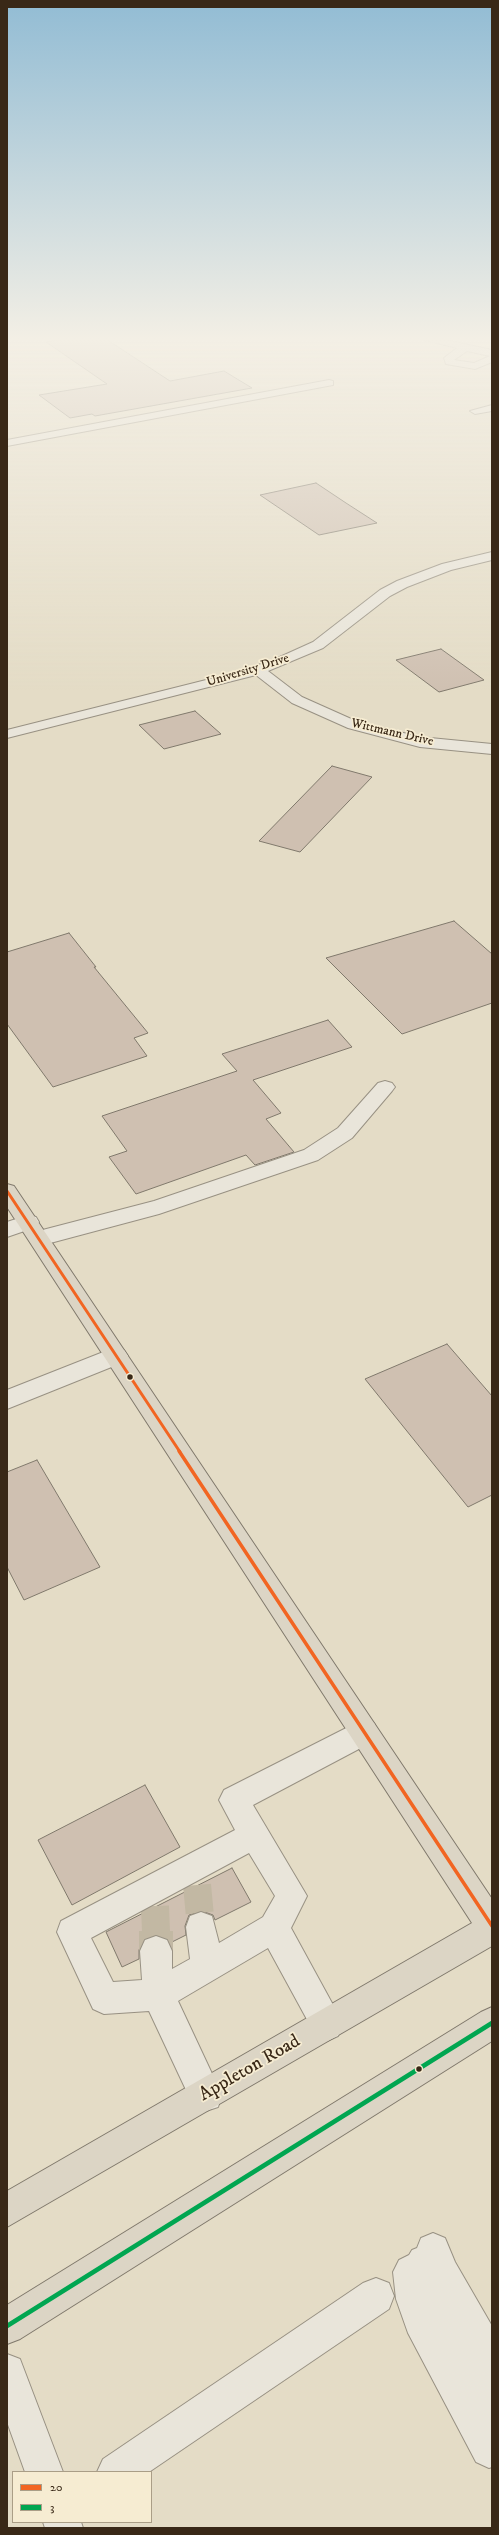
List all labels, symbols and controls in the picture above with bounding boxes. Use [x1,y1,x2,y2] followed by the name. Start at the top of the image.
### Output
[205,651,291,691] street label: University Drive
[349,716,435,750] street label: Wittmann Drive
[125,1372,135,1382] unlabelled marker
[195,2031,305,2107] street label: Appleton Road
[414,2064,424,2074] unlabelled marker
[12,2471,152,2523] legend
[50,2480,62,2495] text: 20
[50,2500,54,2515] text: 3

